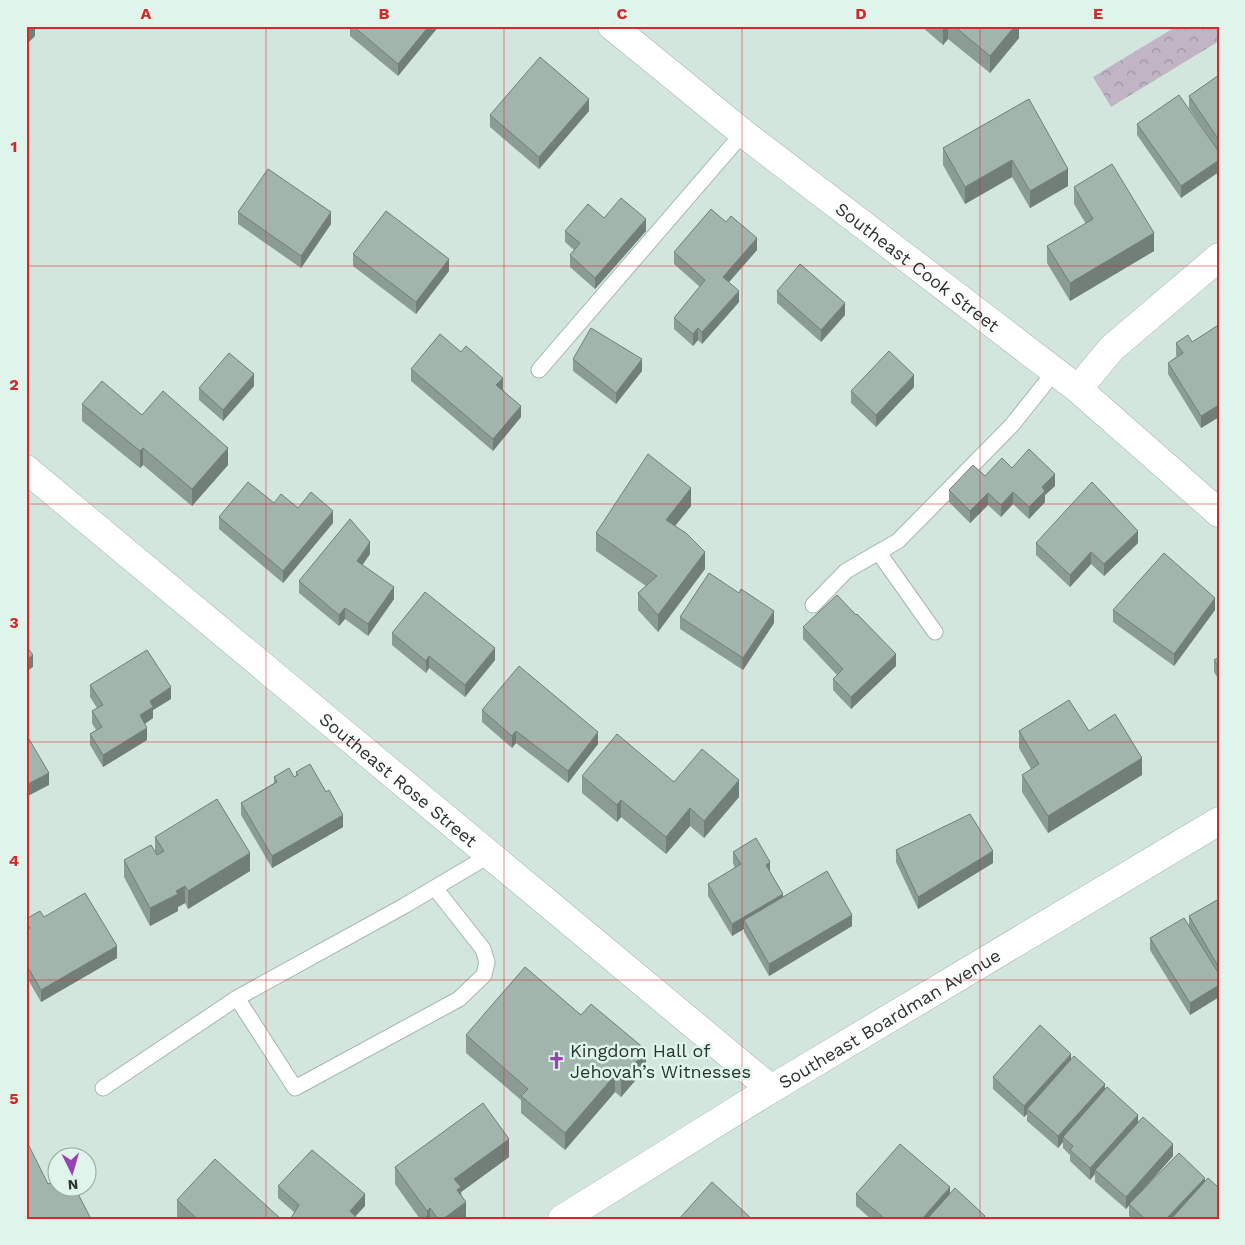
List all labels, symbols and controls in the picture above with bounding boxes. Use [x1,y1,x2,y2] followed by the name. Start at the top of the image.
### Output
[141,4,152,23] text: A
[379,4,390,23] text: B
[617,4,628,23] text: C
[855,4,867,23] text: D
[1093,4,1103,23] text: E
[11,137,17,156] text: 1
[832,197,1004,336] street label: Southeast Cook Street
[9,375,19,394] text: 2
[9,613,19,632] text: 3
[316,708,482,851] street label: Southeast Rose Street
[9,851,19,870] text: 4
[775,944,1004,1093] street label: Southeast Boardman Avenue
[570,1040,751,1082] place label: Kingdom Hall of Jehovah’s Witnesses
[546,1050,566,1070] church icon: Kingdom Hall of Jehovah’s Witnesses
[9,1089,19,1108] text: 5
[48,1148,98,1198] north arrow
[67,1177,79,1193] text: N

